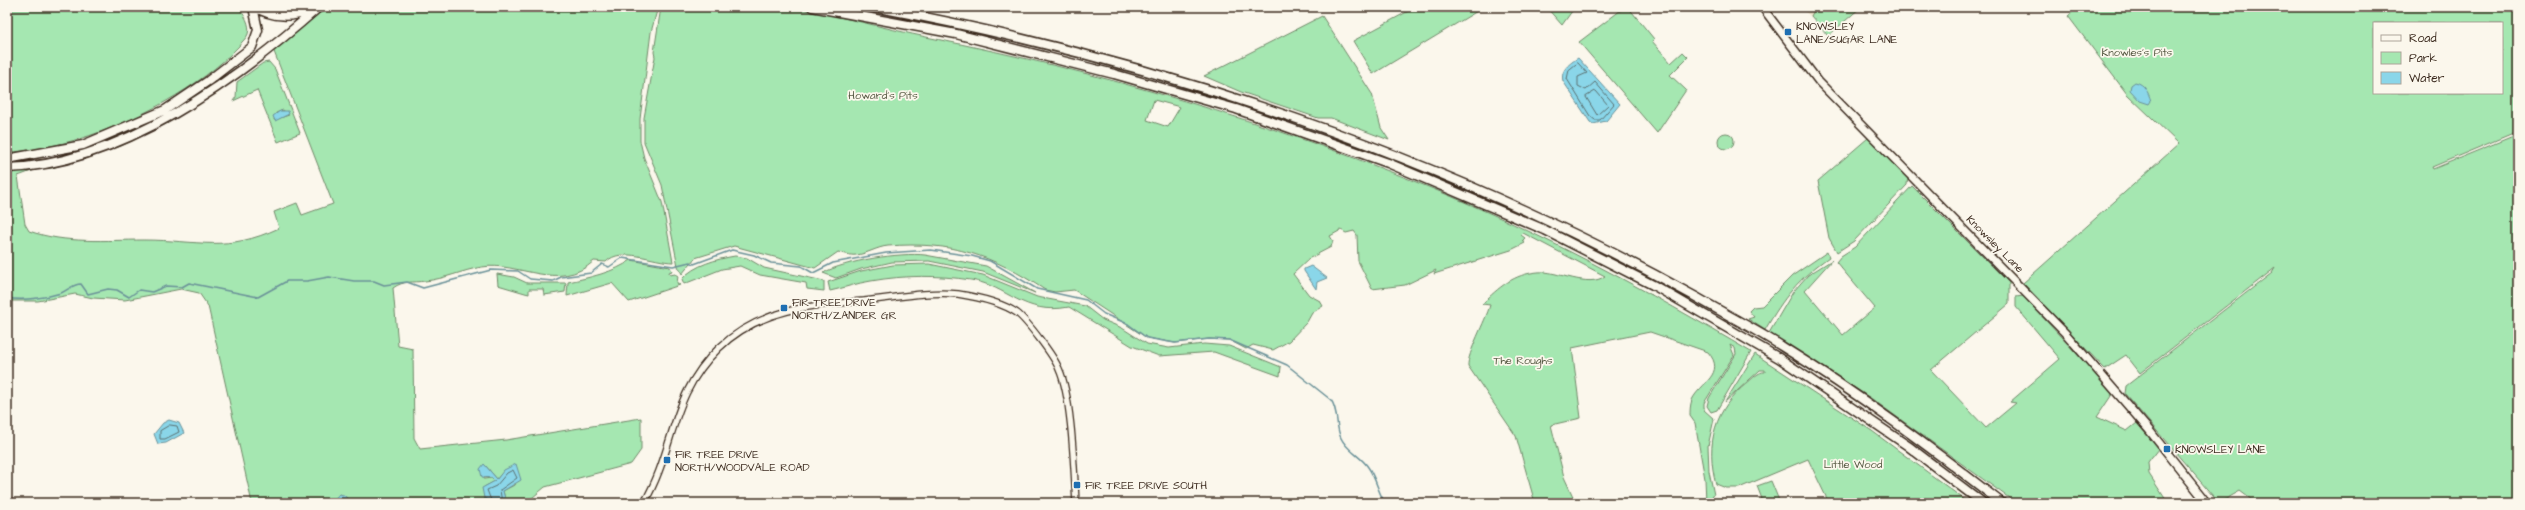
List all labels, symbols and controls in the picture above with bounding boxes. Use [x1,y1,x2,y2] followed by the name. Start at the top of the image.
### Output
[1796,19,1898,47] place label: KNOWSLEY LANE/SUGAR LANE
[2373,22,2503,94] legend
[1783,27,1793,37] marker: KNOWSLEY LANE/SUGAR LANE
[2409,30,2437,47] text: Road
[2102,45,2173,60] park label: Knowles's Pits
[2409,50,2437,67] text: Park
[2409,70,2445,87] text: Water
[848,88,918,103] park label: Howard's Pits
[1962,212,2027,277] street label: Knowsley Lane
[792,295,897,323] place label: FIR TREE DRIVE NORTH/ZANDER GR
[779,303,789,313] marker: FIR TREE DRIVE NORTH/ZANDER GR
[1494,353,1553,369] park label: The Roughs
[2175,442,2266,457] place label: KNOWSLEY LANE
[2162,444,2172,454] marker: KNOWSLEY LANE
[675,447,810,475] place label: FIR TREE DRIVE NORTH/WOODVALE ROAD
[662,455,672,465] marker: FIR TREE DRIVE NORTH/WOODVALE ROAD
[1824,457,1883,472] park label: Little Wood
[1085,478,1208,493] place label: FIR TREE DRIVE SOUTH
[1072,480,1082,490] marker: FIR TREE DRIVE SOUTH

